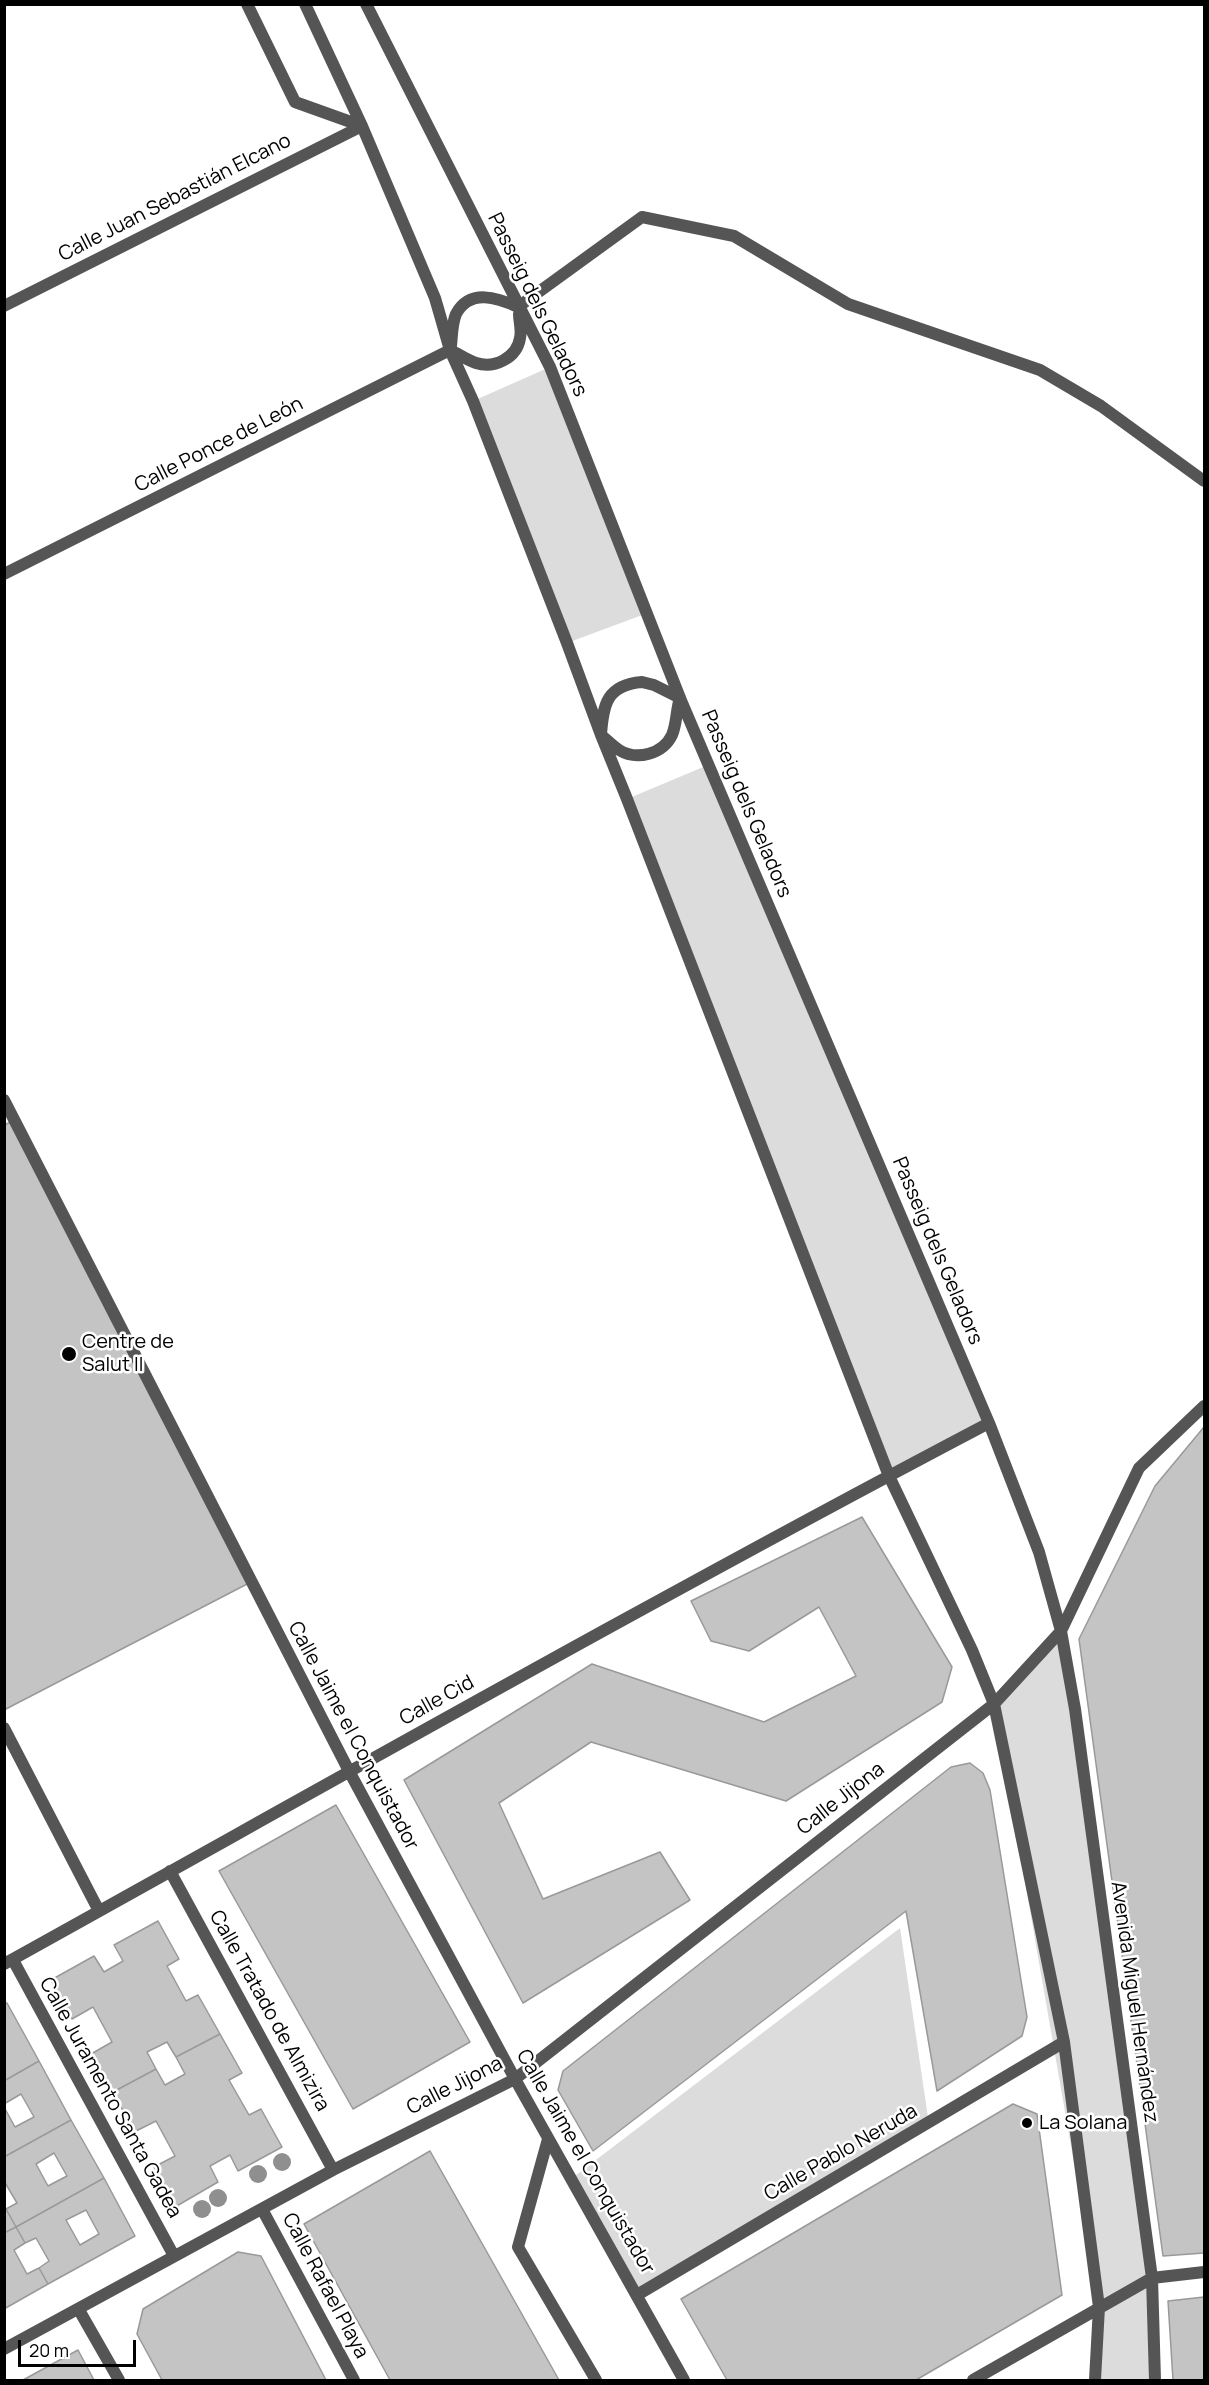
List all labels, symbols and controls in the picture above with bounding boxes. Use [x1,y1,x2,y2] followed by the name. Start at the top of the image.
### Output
[55,129,295,267] street label: Calle Juan Sebastián Elcano
[482,209,592,401] street label: Passeig dels Geladors
[131,392,307,498] street label: Calle Ponce de León
[696,707,796,901] street label: Passeig dels Geladors
[887,1154,987,1348] street label: Passeig dels Geladors
[82,1330,174,1377] place label: Centre de Salut II
[60,1345,78,1363] marker: Centre de Salut II
[282,1618,424,1854] street label: Calle Jaime el Conquistador
[396,1671,478,1731] street label: Calle Cid
[793,1757,889,1841] street label: Calle Jijona
[1105,1880,1163,2124] street label: Avenida Miguel Hernández
[204,1906,334,2116] street label: Calle Tratado de Almizira
[34,1974,186,2222] street label: Calle Juramento Santa Gadea
[511,2045,659,2279] street label: Calle Jaime el Conquistador
[403,2052,507,2120] street label: Calle Jijona
[760,2099,922,2207] street label: Calle Pablo Neruda
[1039,2111,1127,2135] place label: La Solana
[1020,2116,1034,2130] marker: La Solana
[277,2209,373,2363] street label: Calle Rafael Playa
[21,2328,140,2366] scale bar
[29,2338,69,2362] text: 20 m

